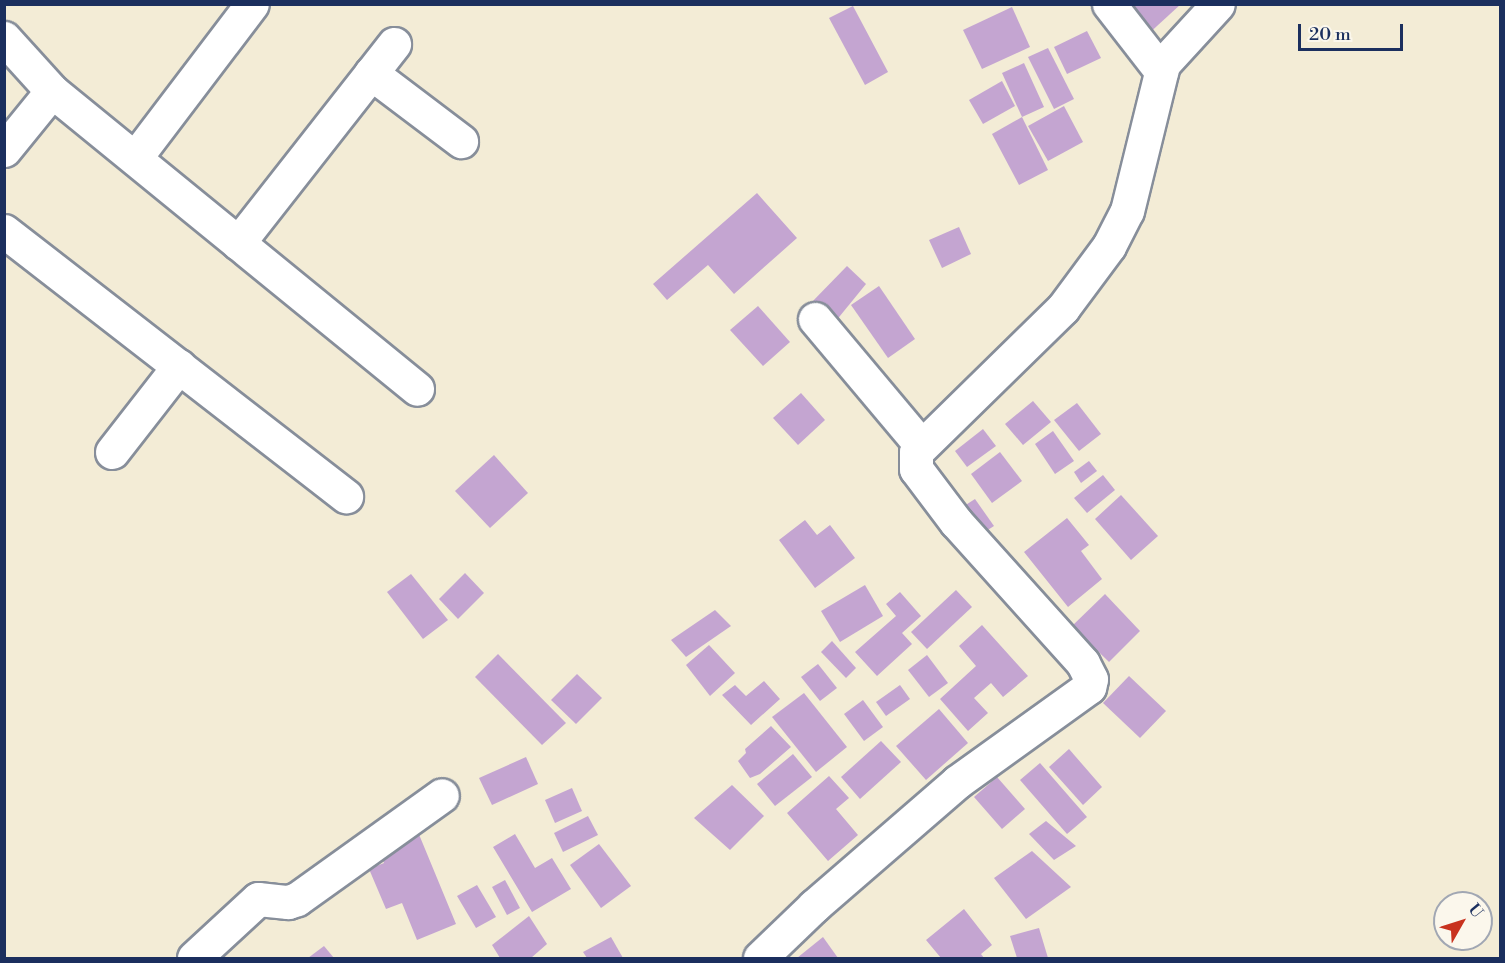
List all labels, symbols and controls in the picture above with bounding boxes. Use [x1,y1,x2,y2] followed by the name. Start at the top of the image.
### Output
[1301,12,1406,50] scale bar
[1309,23,1351,46] text: 20 m
[1433,891,1493,951] north arrow
[1464,900,1487,922] text: U

